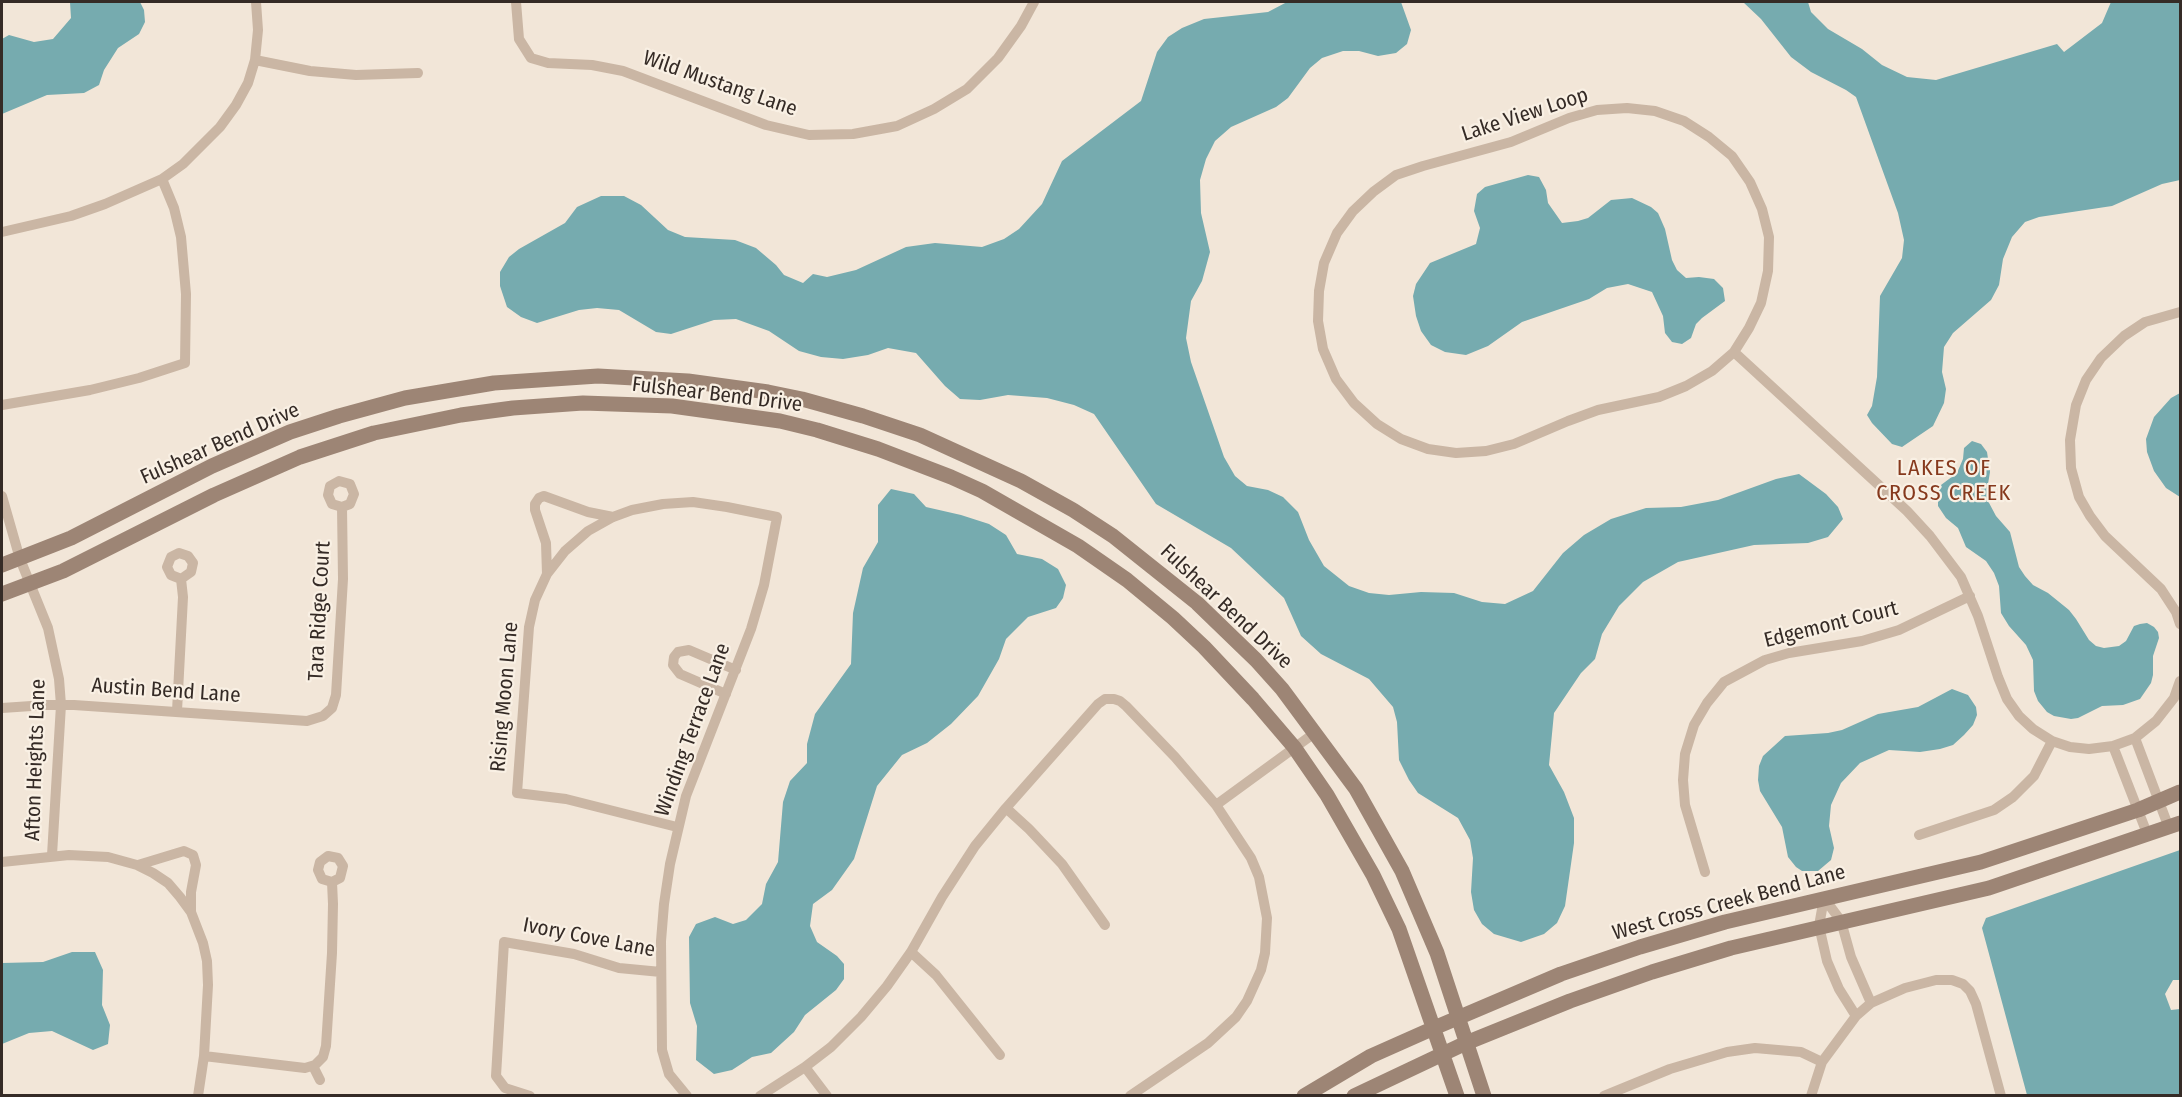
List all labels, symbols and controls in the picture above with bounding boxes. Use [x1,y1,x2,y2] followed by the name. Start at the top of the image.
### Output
[640,46,800,122] street label: Wild Mustang Lane
[1459,83,1591,147] street label: Lake View Loop
[630,372,804,418] street label: Fulshear Bend Drive
[137,398,303,490] street label: Fulshear Bend Drive
[1876,456,2012,508] district label: LAKES OF CROSS CREEK
[1155,539,1297,675] street label: Fulshear Bend Drive
[304,540,336,682] street label: Tara Ridge Court
[1761,596,1901,654] street label: Edgemont Court
[486,621,524,773] street label: Rising Moon Lane
[650,640,736,820] street label: Winding Terrace Lane
[91,673,241,709] street label: Austin Bend Lane
[21,679,51,841] street label: Afton Heights Lane
[1610,860,1848,946] street label: West Cross Creek Bend Lane
[521,913,657,963] street label: Ivory Cove Lane

